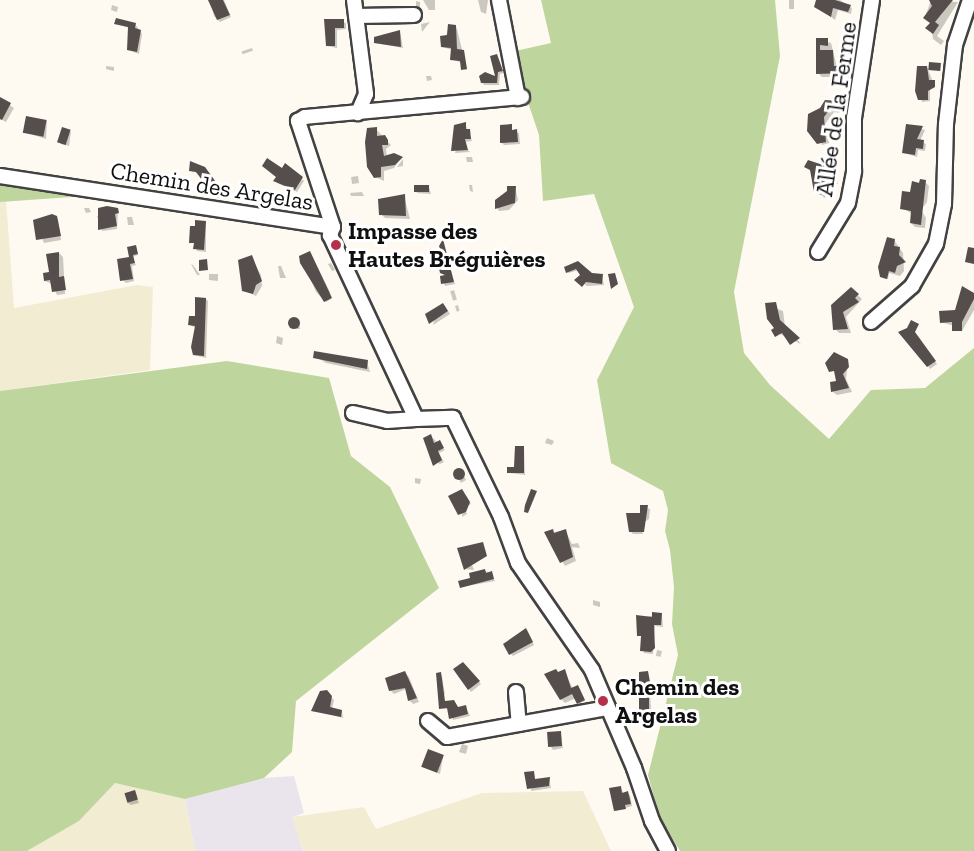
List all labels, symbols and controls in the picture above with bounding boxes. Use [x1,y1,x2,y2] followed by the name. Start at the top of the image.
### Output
[809,20,863,198] street label: Allée de la Ferme
[108,156,316,216] street label: Chemin des Argelas
[348,217,546,273] place label: Impasse des Hautes Bréguières
[329,238,343,252] marker: Impasse des Hautes Bréguières
[615,673,739,729] place label: Chemin des Argelas
[596,694,610,708] marker: Chemin des Argelas

